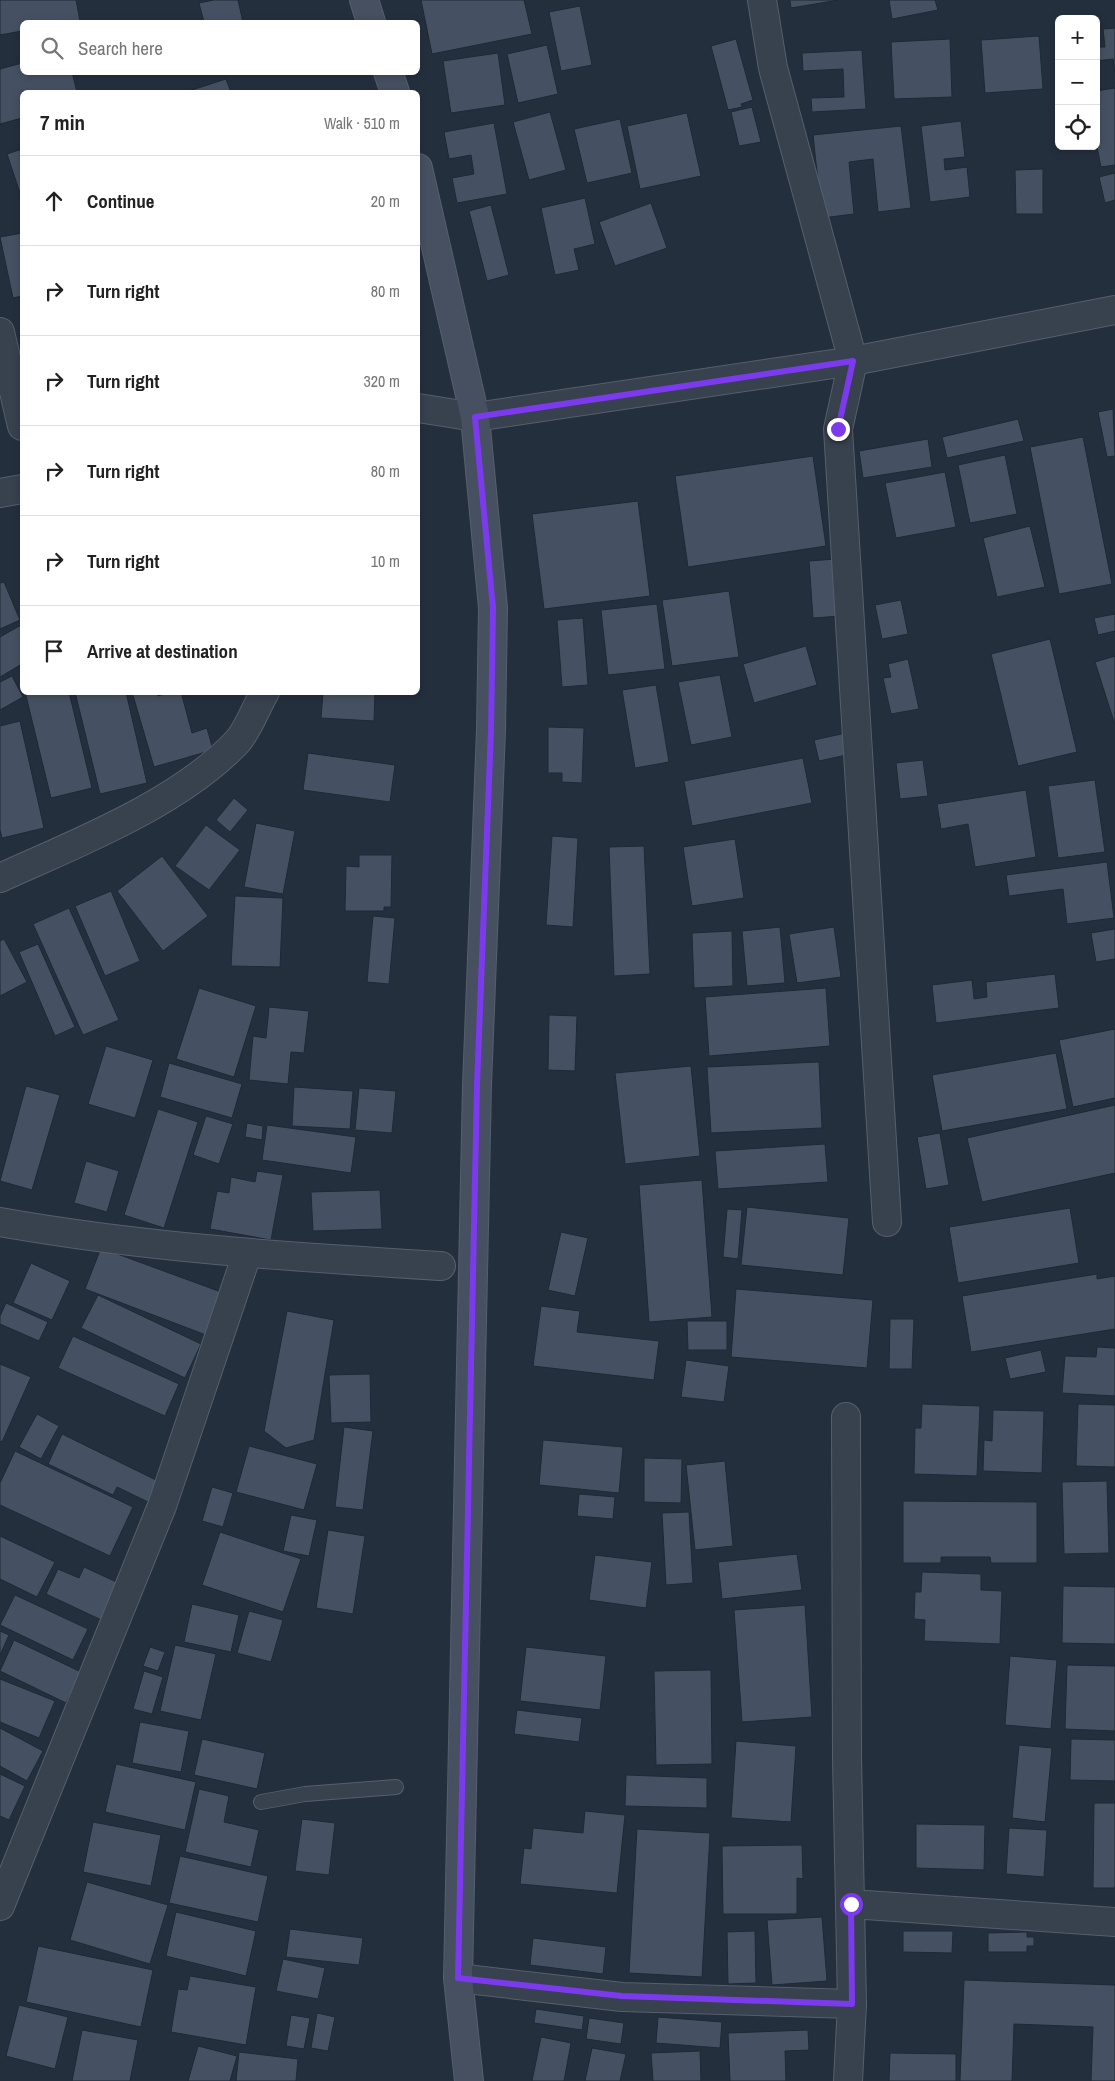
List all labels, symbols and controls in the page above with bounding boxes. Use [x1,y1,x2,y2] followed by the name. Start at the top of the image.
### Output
[1055,15,1100,150] map controls
[1055,15,1100,60] button: +
[20,20,420,75] search box
[38,34,66,62] icon: search
[78,35,163,61] text: Search here
[1055,60,1100,105] button: −
[1055,105,1100,150] button: locate
[40,108,85,137] text: 7 min
[324,112,400,134] text: Walk · 510 m
[40,187,68,215] icon: ahead
[87,188,155,214] text: Continue
[371,190,400,212] text: 20 m
[40,277,68,305] icon: right
[87,278,159,304] text: Turn right
[371,280,400,302] text: 80 m
[40,367,68,395] icon: right
[87,368,159,394] text: Turn right
[364,370,400,392] text: 320 m
[827,418,850,441] route end
[40,457,68,485] icon: right
[87,458,159,484] text: Turn right
[371,460,400,482] text: 80 m
[40,547,68,575] icon: right
[87,548,159,574] text: Turn right
[371,550,400,572] text: 10 m
[40,637,68,665] icon: arrive
[87,638,238,664] text: Arrive at destination
[840,1893,863,1916] route start

